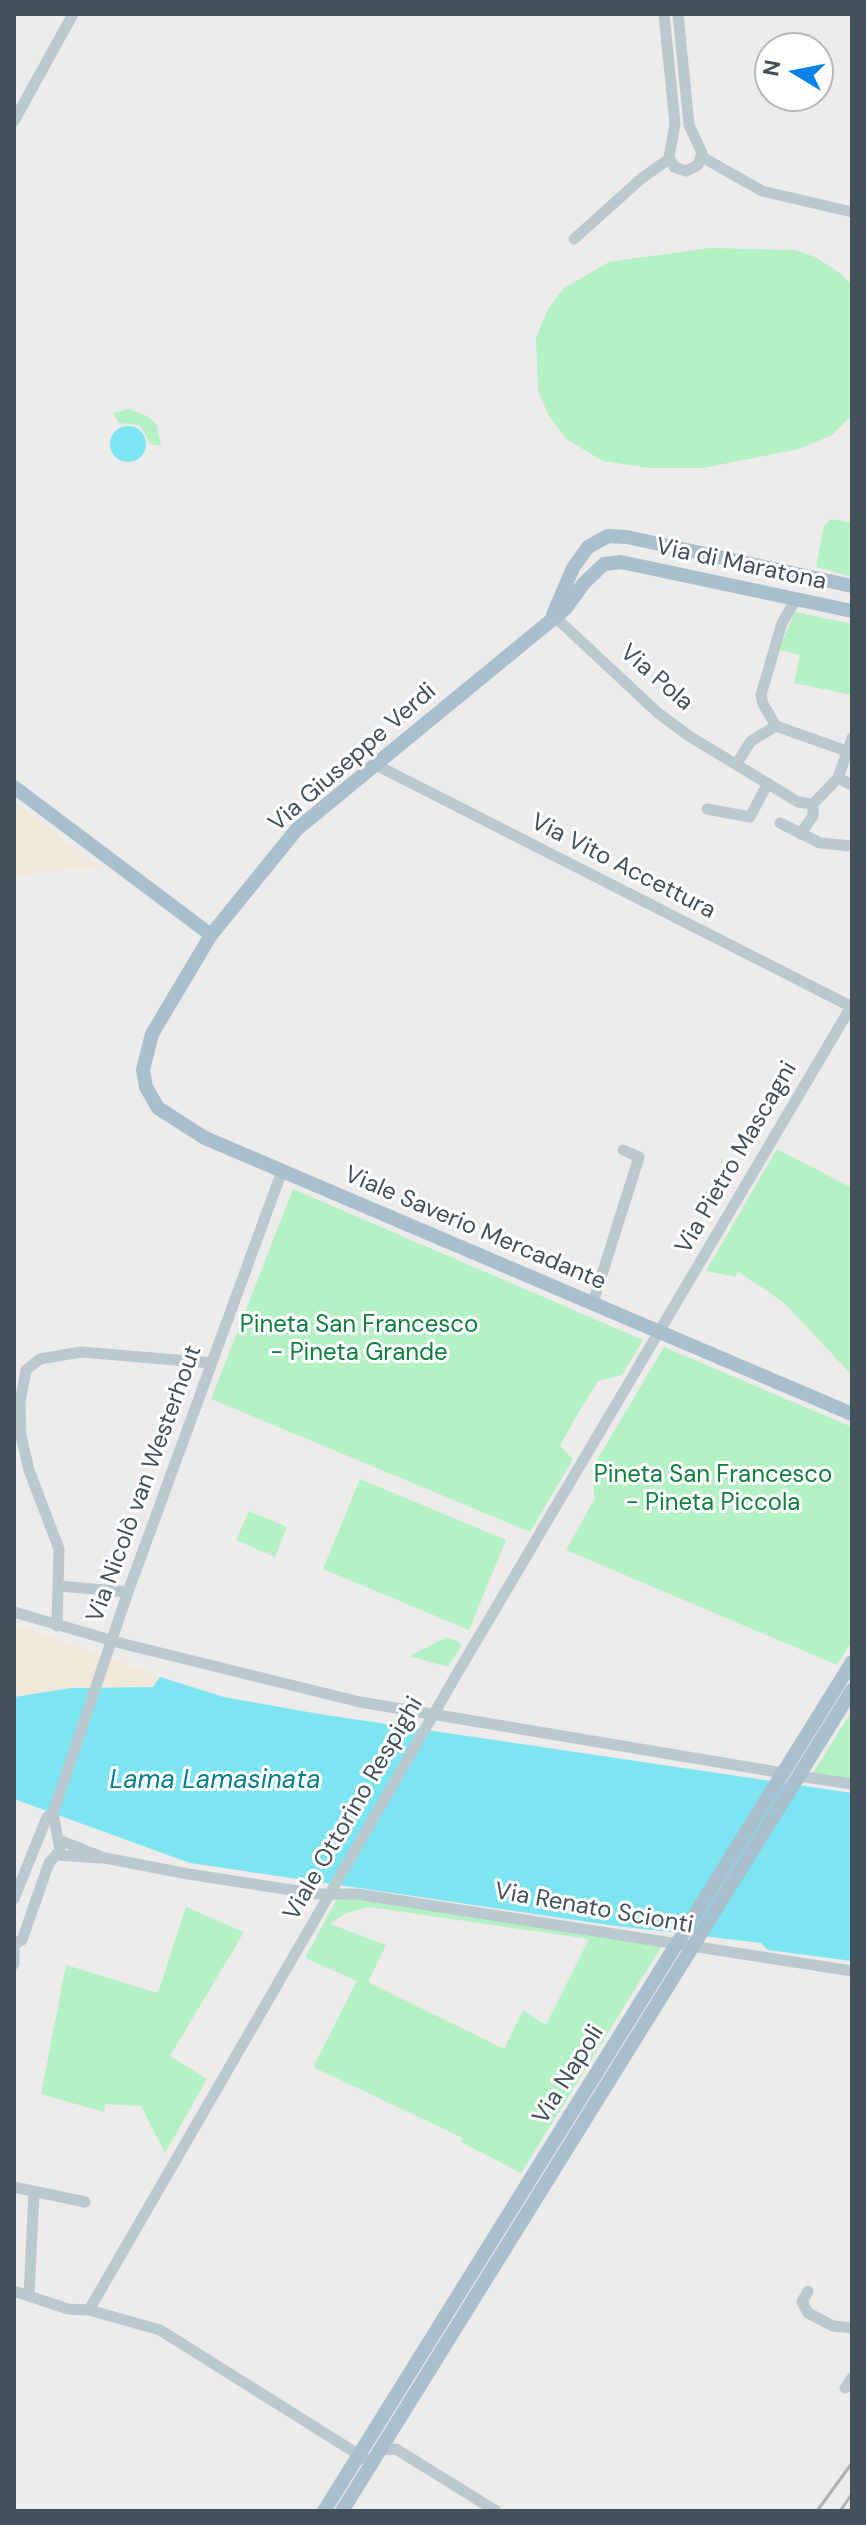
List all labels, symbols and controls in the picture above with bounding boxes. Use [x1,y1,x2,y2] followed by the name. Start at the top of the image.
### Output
[754,32,834,112] north arrow
[756,58,788,79] text: N
[653,533,829,597] street label: Via di Maratona
[614,639,698,717] street label: Via Pola
[264,678,442,838] street label: Via Giuseppe Verdi
[526,808,720,926] street label: Via Vito Accettura
[670,1057,804,1259] street label: Via Pietro Mascagni
[340,1161,610,1297] street label: Viale Saverio Mercadante
[240,1312,478,1368] park label: Pineta San Francesco - Pineta Grande
[81,1342,209,1626] street label: Via Nicolò van Westerhout
[594,1462,832,1518] park label: Pineta San Francesco - Pineta Piccola
[278,1692,430,1926] street label: Viale Ottorino Respighi
[109,1765,321,1797] water label: Lama Lamasinata
[492,1877,696,1941] street label: Via Renato Scionti
[527,2020,611,2130] street label: Via Napoli

